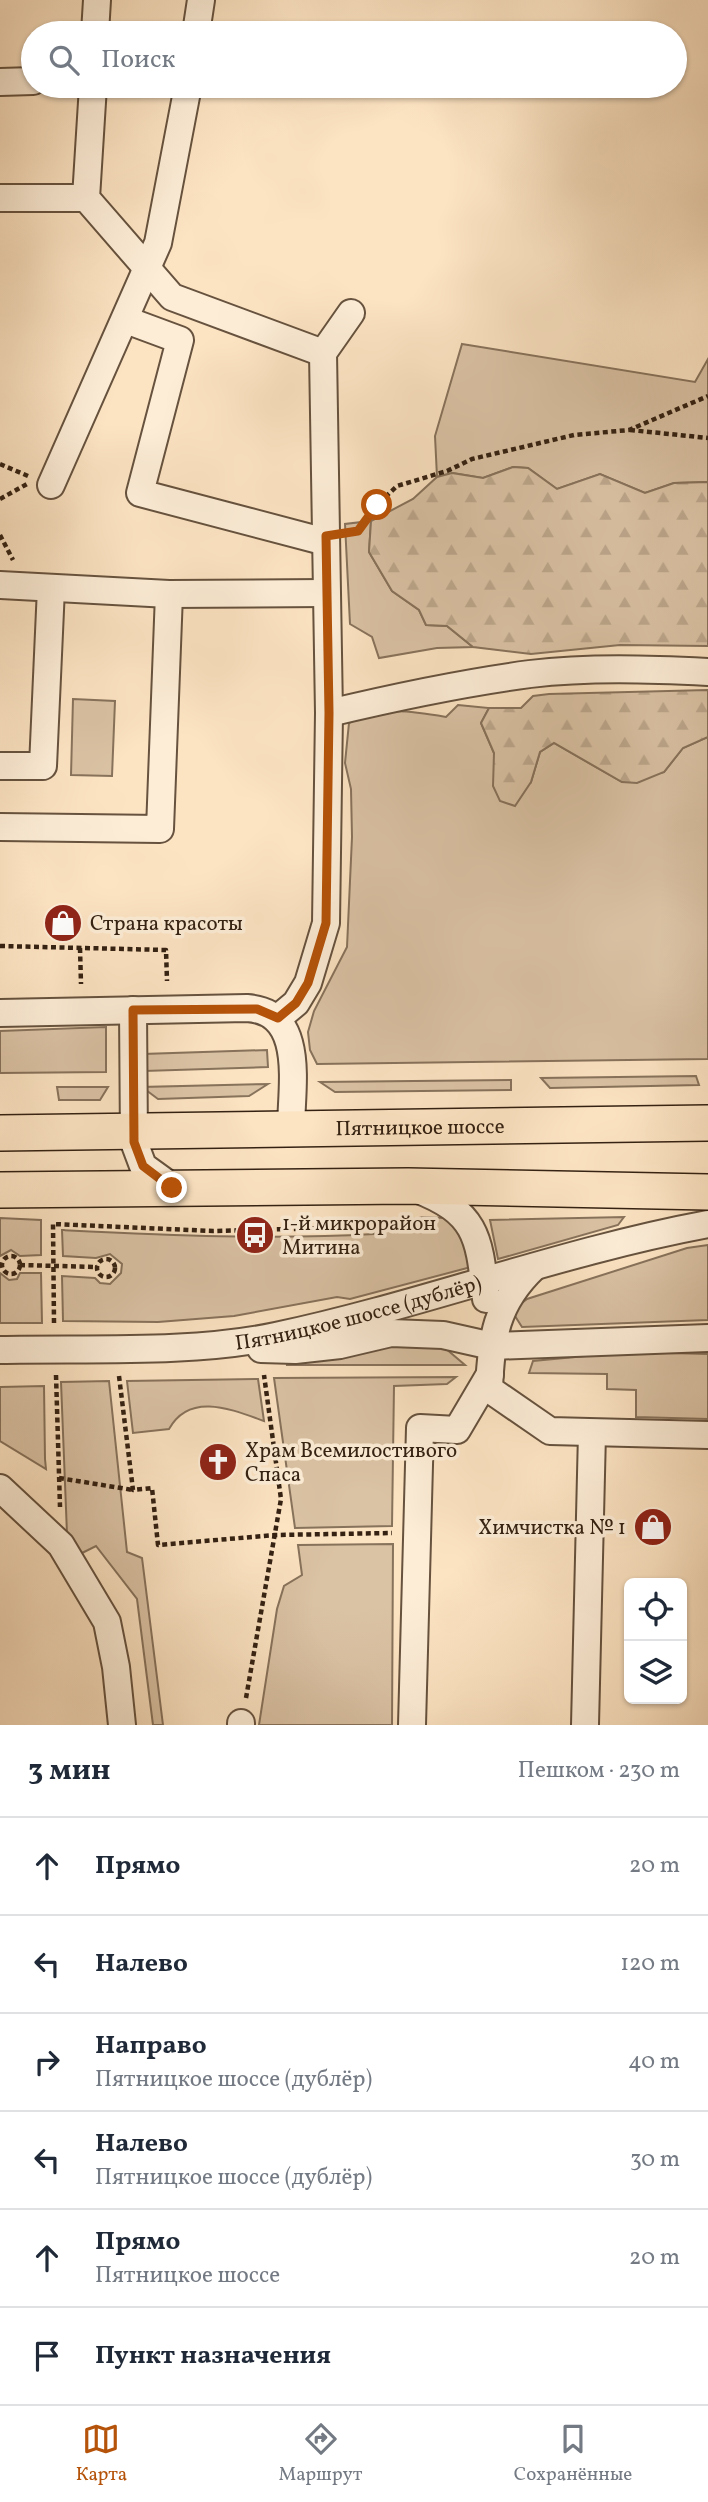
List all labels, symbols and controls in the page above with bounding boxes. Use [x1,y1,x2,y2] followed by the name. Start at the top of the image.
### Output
[21,21,687,98] search box
[45,41,83,79] icon: search
[101,42,175,78] text: Поиск
[361,489,392,520] route start
[42,902,84,944] shop icon: Страна красоты
[90,910,243,939] place label: Страна красоты
[335,1113,505,1144] street label: Пятницкое шоссе
[156,1172,187,1203] route end
[282,1210,436,1263] place label: 1-й микрорайон Митина
[234,1214,276,1256] bus stop icon: 1-й микрорайон Митина
[233,1269,485,1359] street label: Пятницкое шоссе (дублёр)
[245,1437,457,1490] place label: Храм Всемилостивого Спаса
[197,1441,239,1483] church icon: Храм Всемилостивого Спаса
[632,1506,674,1548] shop icon: Химчистка № 1
[478,1514,626,1543] place label: Химчистка № 1
[624,1578,687,1704] map controls
[624,1578,687,1641] button: locate
[624,1641,687,1704] button: layers
[28,1750,111,1792] text: 3 мин
[518,1755,680,1787] text: Пешком · 230 m
[28,1847,66,1885] icon: ahead
[95,1848,180,1884] text: Прямо
[629,1850,680,1882] text: 20 m
[28,1945,66,1983] icon: left
[95,1946,188,1982] text: Налево
[620,1948,680,1980] text: 120 m
[95,2028,207,2064] text: Направо
[28,2043,66,2081] icon: right
[628,2046,680,2078] text: 40 m
[95,2064,372,2096] text: Пятницкое шоссе (дублёр)
[95,2126,188,2162] text: Налево
[28,2141,66,2179] icon: left
[630,2144,680,2176] text: 30 m
[95,2162,372,2194] text: Пятницкое шоссе (дублёр)
[95,2224,180,2260] text: Прямо
[28,2239,66,2277] icon: ahead
[629,2242,680,2274] text: 20 m
[95,2260,280,2292] text: Пятницкое шоссе
[28,2337,66,2375] icon: arrive
[95,2338,331,2374] text: Пункт назначения
[76,2420,127,2488] tab: Карта
[279,2420,362,2488] tab: Маршрут
[514,2420,632,2488] tab: Сохранённые

